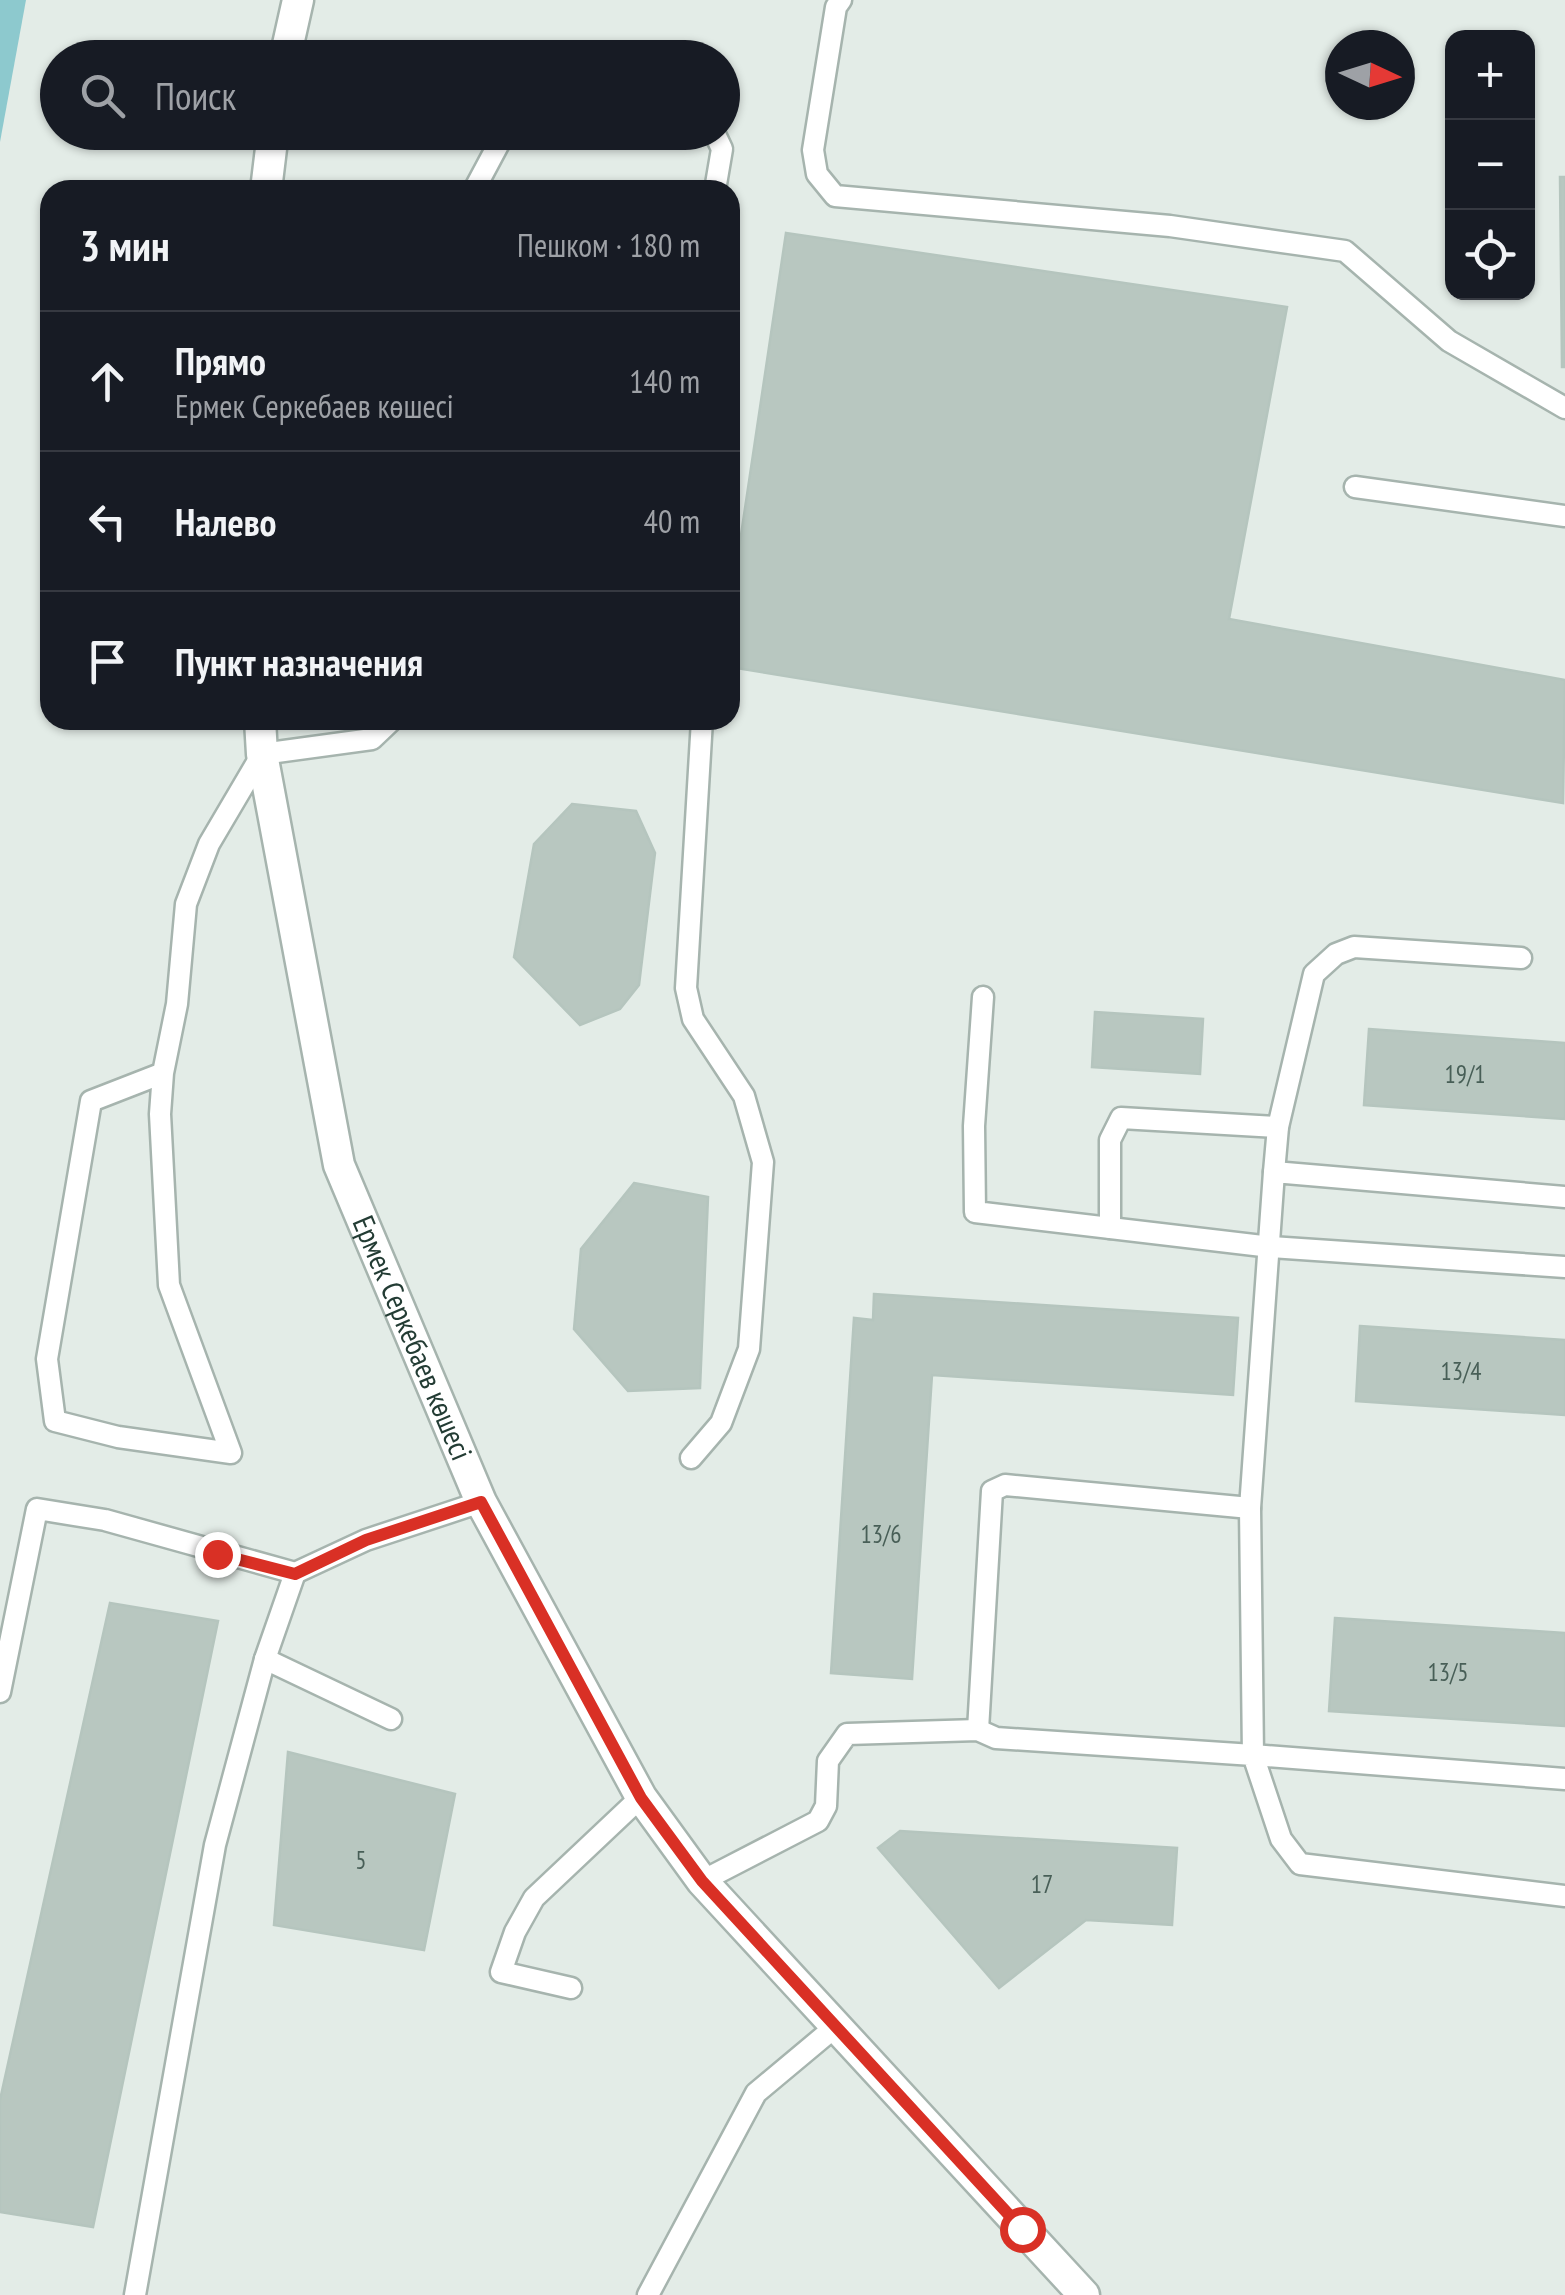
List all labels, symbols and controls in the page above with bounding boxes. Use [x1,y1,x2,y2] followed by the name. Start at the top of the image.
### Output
[1325,30,1415,120] north arrow
[1445,30,1535,300] map controls
[1445,30,1535,120] button: +
[40,40,740,150] search box
[75,68,130,123] icon: search
[155,71,236,120] text: Поиск
[1445,120,1535,210] button: −
[1445,210,1535,300] button: locate
[80,218,170,273] text: 3 мин
[517,224,700,266] text: Пешком · 180 m
[175,336,266,385] text: Прямо
[80,354,135,409] icon: ahead
[629,360,700,402] text: 140 m
[175,385,454,427] text: Ермек Серкебаев көшесі
[80,494,135,549] icon: left
[175,497,276,546] text: Налево
[644,500,700,542] text: 40 m
[80,634,135,689] icon: arrive
[175,637,423,686] text: Пункт назначения
[1444,1058,1486,1090] house number: 19/1
[345,1209,482,1466] street label: Ермек Серкебаев көшесі
[1440,1355,1482,1387] house number: 13/4
[860,1518,902,1550] house number: 13/6
[195,1532,241,1578] route end
[1427,1656,1469,1688] house number: 13/5
[355,1844,367,1876] house number: 5
[1031,1868,1053,1900] house number: 17
[1000,2207,1046,2253] route start

